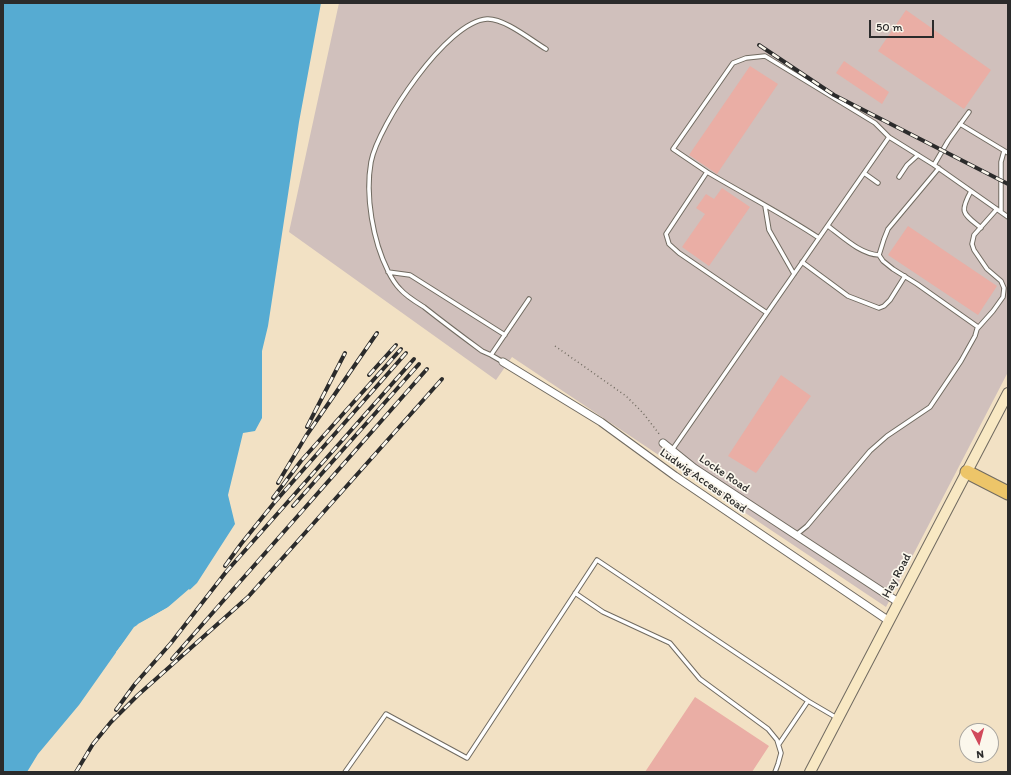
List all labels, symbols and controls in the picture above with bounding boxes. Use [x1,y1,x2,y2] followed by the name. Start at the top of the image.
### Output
[871,12,936,38] scale bar
[876,20,902,34] text: 50 m
[657,446,749,516] street label: Ludwig Access Road
[696,452,752,496] street label: Locke Road
[879,551,915,601] street label: Hay Road
[959,723,999,763] north arrow
[976,748,985,761] text: N

